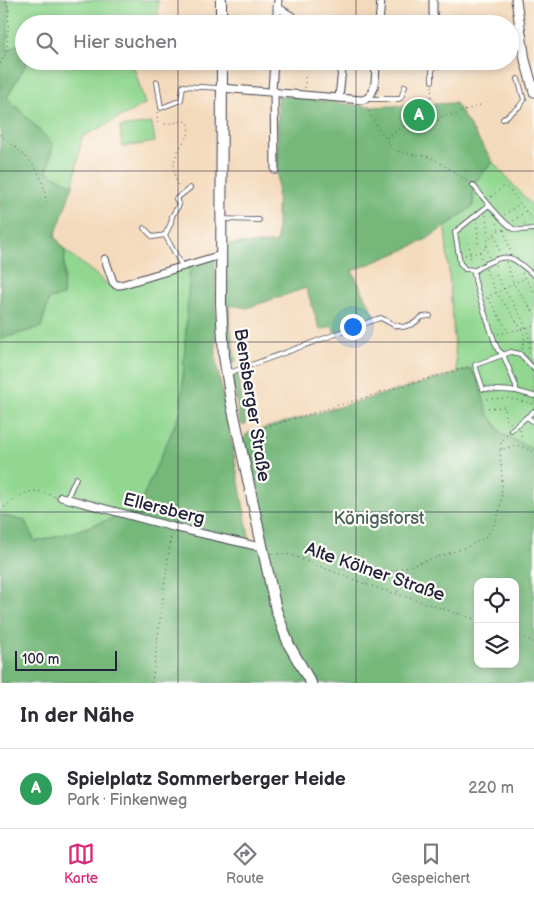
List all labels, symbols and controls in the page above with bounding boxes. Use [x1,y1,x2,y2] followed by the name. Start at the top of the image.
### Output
[15,15,519,70] search box
[33,29,61,57] icon: search
[73,31,177,54] text: Hier suchen
[403,96,435,134] pin: A
[340,314,366,340] your location
[230,327,275,483] street label: Bensberger Straße
[121,489,207,529] street label: Ellersberg
[333,508,425,529] park label: Königsforst
[302,538,448,606] street label: Alte Kölner Straße
[474,578,519,668] map controls
[474,578,519,623] button: locate
[474,623,519,668] button: layers
[15,648,118,671] scale bar
[22,651,59,668] text: 100 m
[20,703,134,728] text: In der Nähe
[67,768,346,791] text: Spielplatz Sommerberger Heide
[31,779,41,798] text: A
[468,779,514,798] text: 220 m
[67,791,187,810] text: Park · Finkenweg
[64,840,98,887] tab: Karte
[226,840,264,887] tab: Route
[392,840,470,887] tab: Gespeichert

